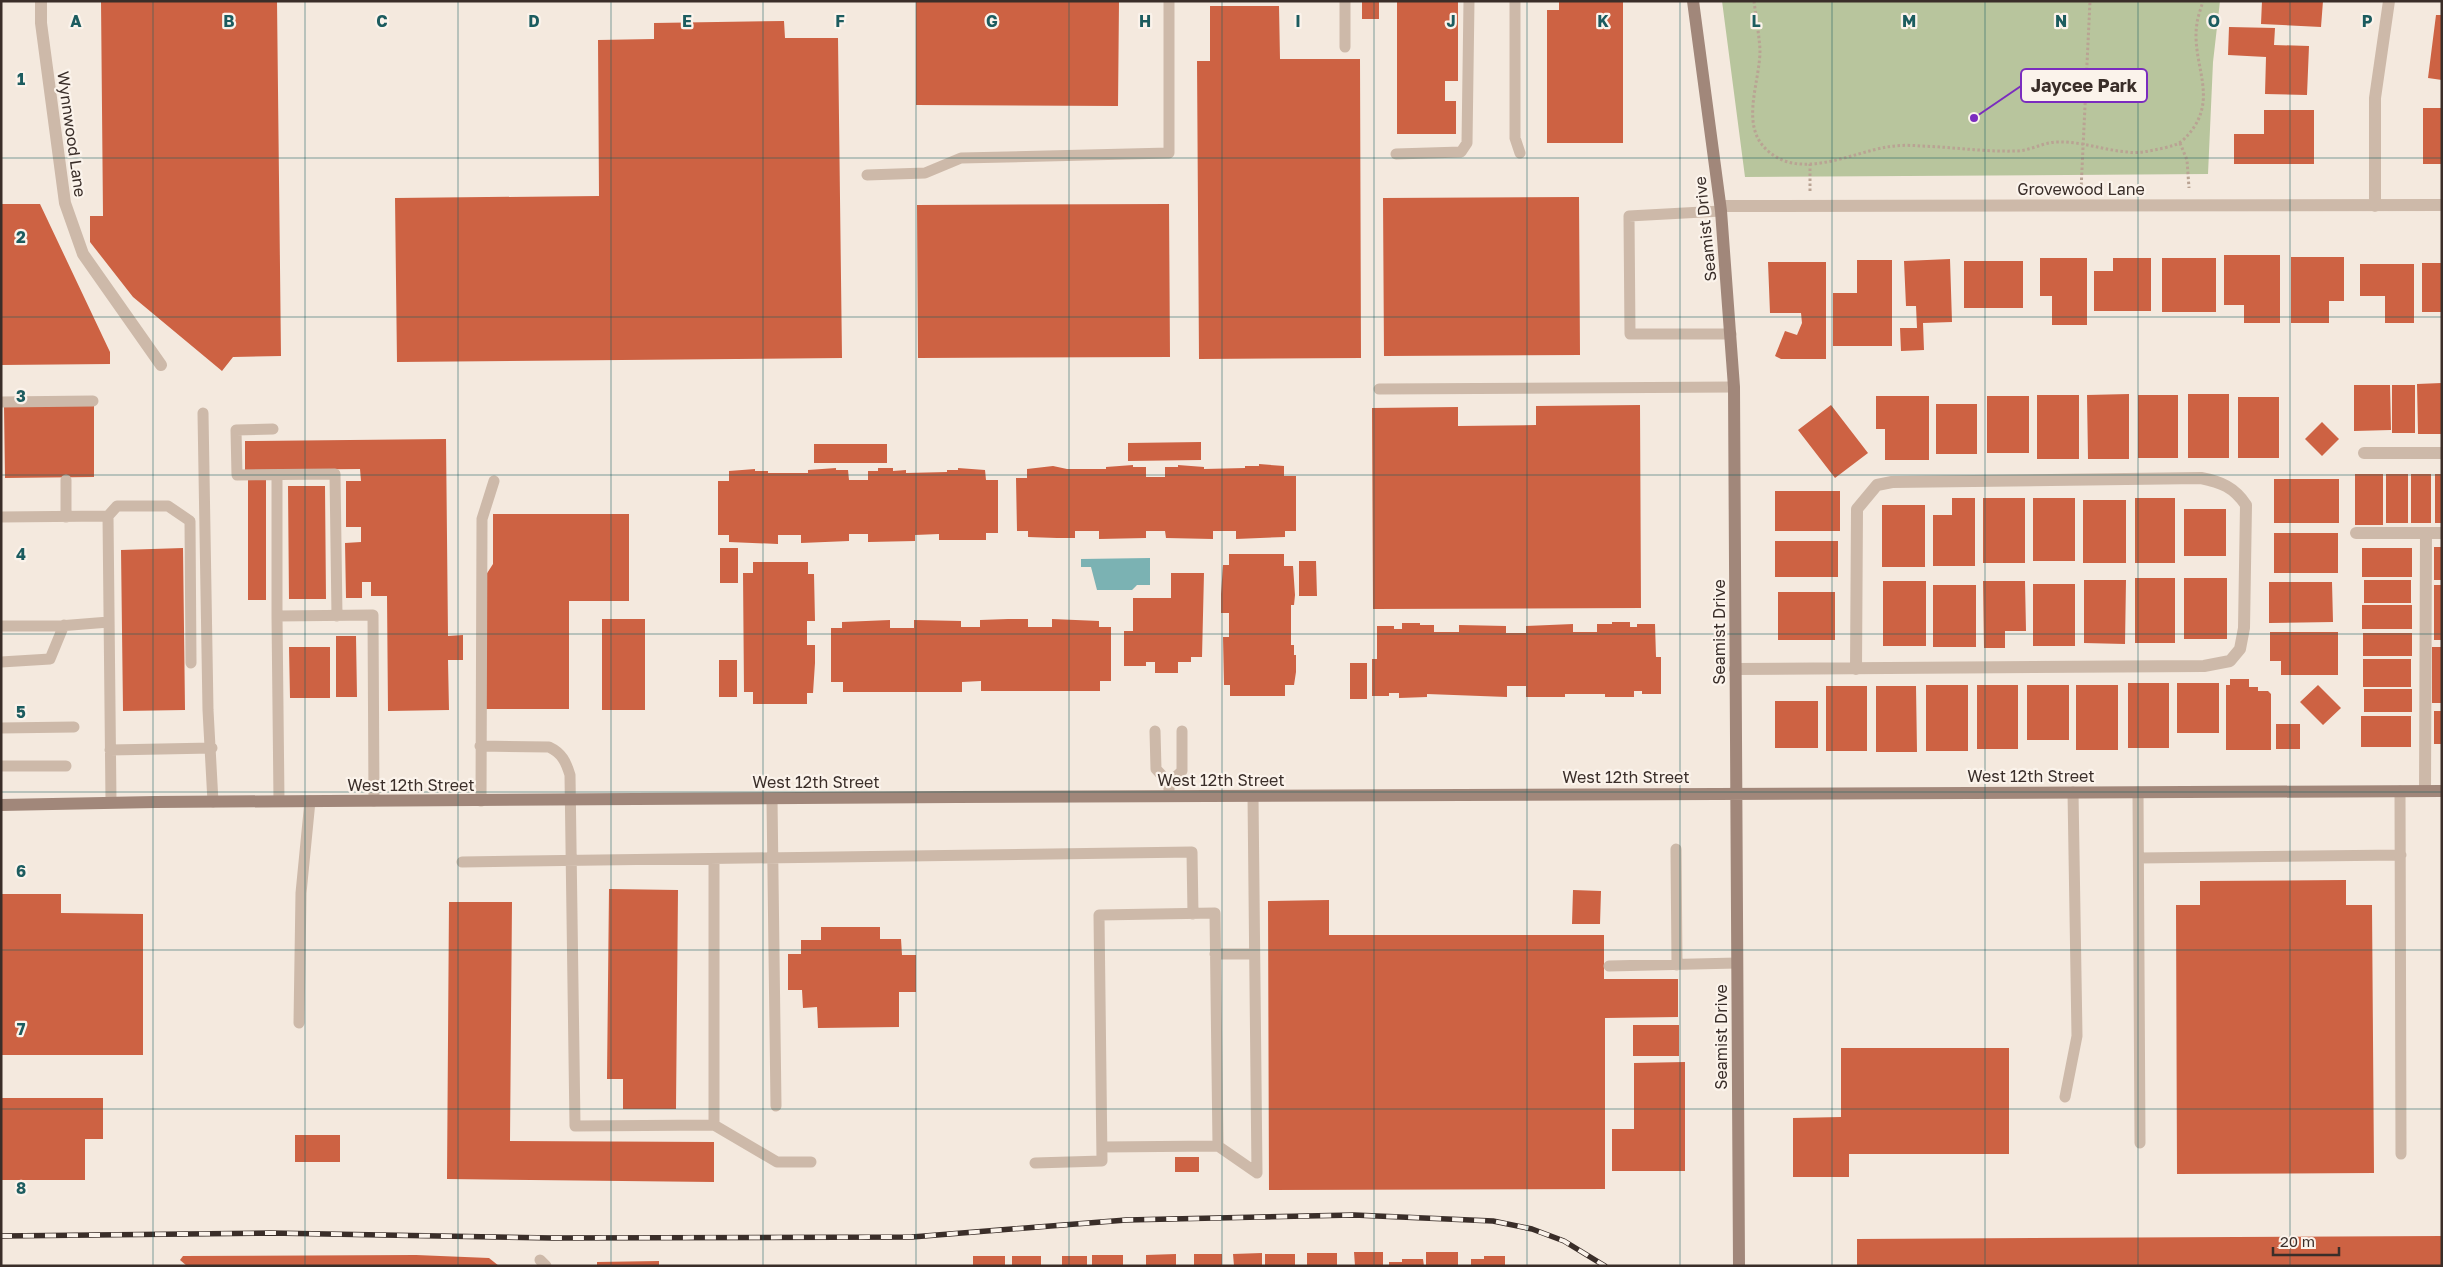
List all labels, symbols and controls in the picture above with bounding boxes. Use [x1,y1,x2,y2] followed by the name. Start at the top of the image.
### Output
[70,11,82,31] text: A
[223,11,235,31] text: B
[376,11,388,31] text: C
[528,11,540,31] text: D
[682,11,692,31] text: E
[835,11,845,31] text: F
[986,11,998,31] text: G
[1139,11,1151,31] text: H
[1295,11,1301,31] text: I
[1446,11,1456,31] text: J
[1597,11,1609,31] text: K
[1751,11,1761,31] text: L
[1902,11,1916,31] text: M
[2055,11,2067,31] text: N
[2208,11,2220,31] text: O
[2362,11,2373,31] text: P
[17,69,25,89] text: 1
[2021,69,2147,102] callout: Jaycee Park
[53,70,91,198] street label: Wynnwood Lane
[2031,74,2138,96] text: Jaycee Park
[1690,175,1720,283] street label: Seamist Drive
[2017,179,2145,199] street label: Grovewood Lane
[16,227,26,247] text: 2
[16,386,26,406] text: 3
[16,544,26,564] text: 4
[1709,579,1729,685] street label: Seamist Drive
[16,702,26,722] text: 5
[1967,766,2095,786] street label: West 12th Street
[1562,767,1690,787] street label: West 12th Street
[1157,770,1285,790] street label: West 12th Street
[752,772,880,792] street label: West 12th Street
[347,775,475,795] street label: West 12th Street
[16,861,26,881] text: 6
[1711,984,1731,1090] street label: Seamist Drive
[17,1019,26,1039] text: 7
[16,1178,26,1198] text: 8
[2273,1224,2339,1256] scale bar
[2280,1232,2315,1250] text: 20 m

